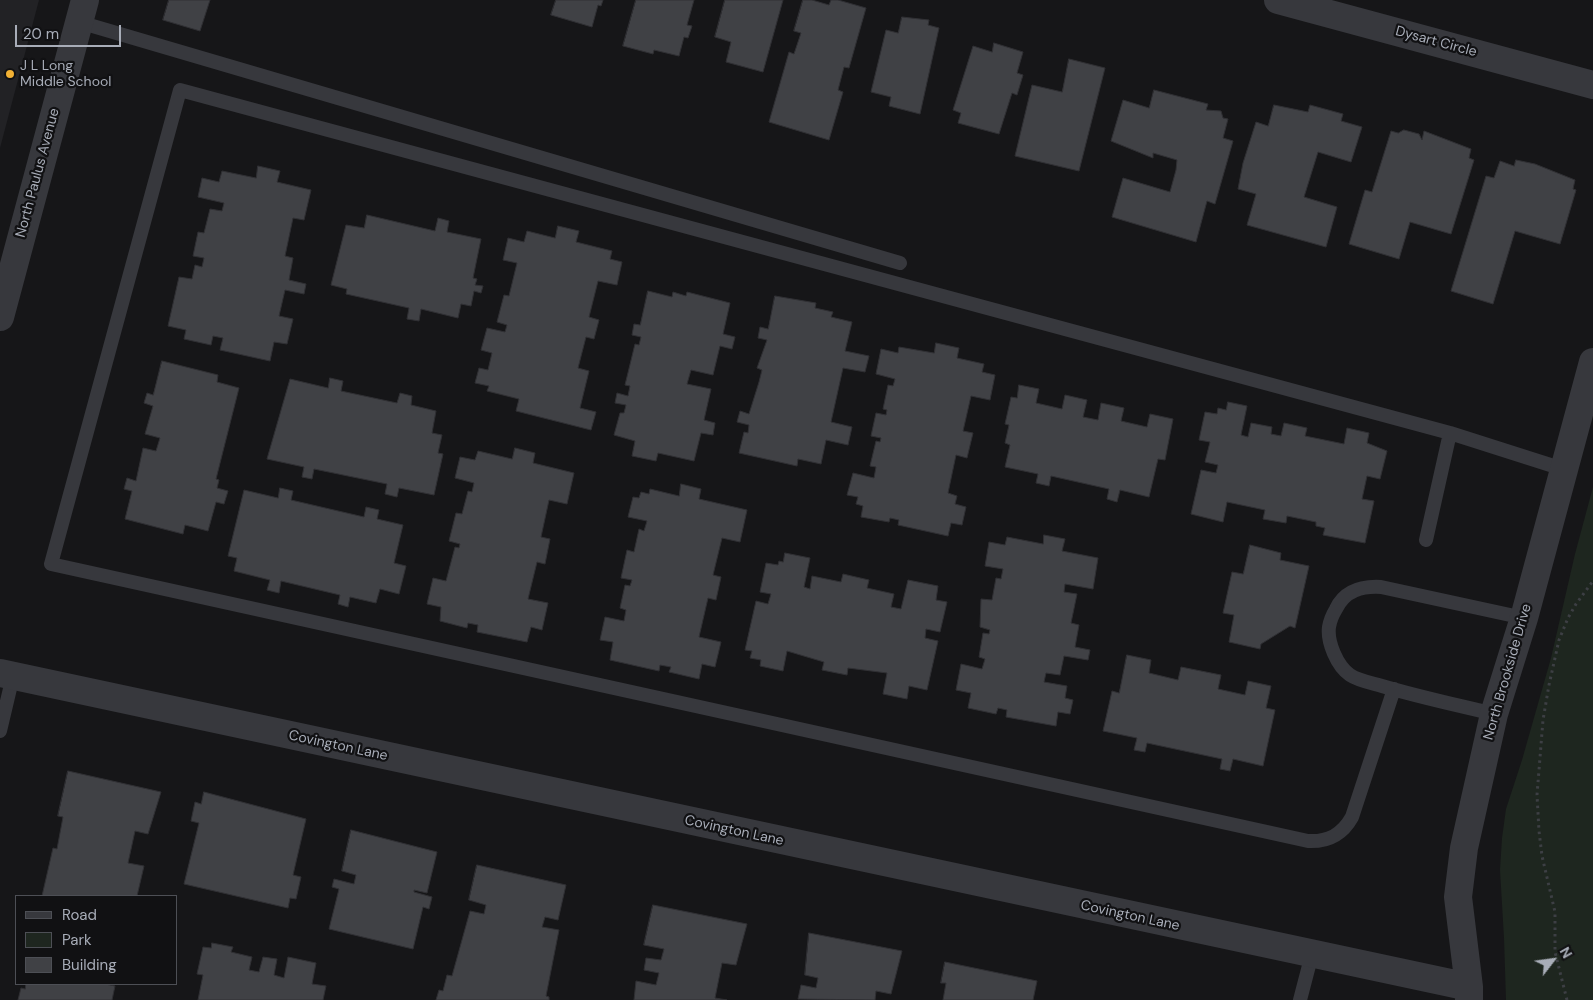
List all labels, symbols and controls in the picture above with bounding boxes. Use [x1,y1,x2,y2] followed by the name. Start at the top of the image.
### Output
[18,15,124,47] scale bar
[1394,23,1478,61] street label: Dysart Circle
[23,24,59,44] text: 20 m
[20,58,111,90] place label: J L Long Middle School
[4,68,16,80] marker: J L Long Middle School
[13,106,63,240] street label: North Paulus Avenue
[1480,602,1536,742] street label: North Brookside Drive
[287,727,389,765] street label: Covington Lane
[683,812,785,850] street label: Covington Lane
[15,895,178,985] legend
[1079,897,1181,935] street label: Covington Lane
[62,905,97,925] text: Road
[62,930,92,950] text: Park
[1528,935,1578,985] north arrow
[1556,944,1576,961] text: N
[62,955,117,975] text: Building

